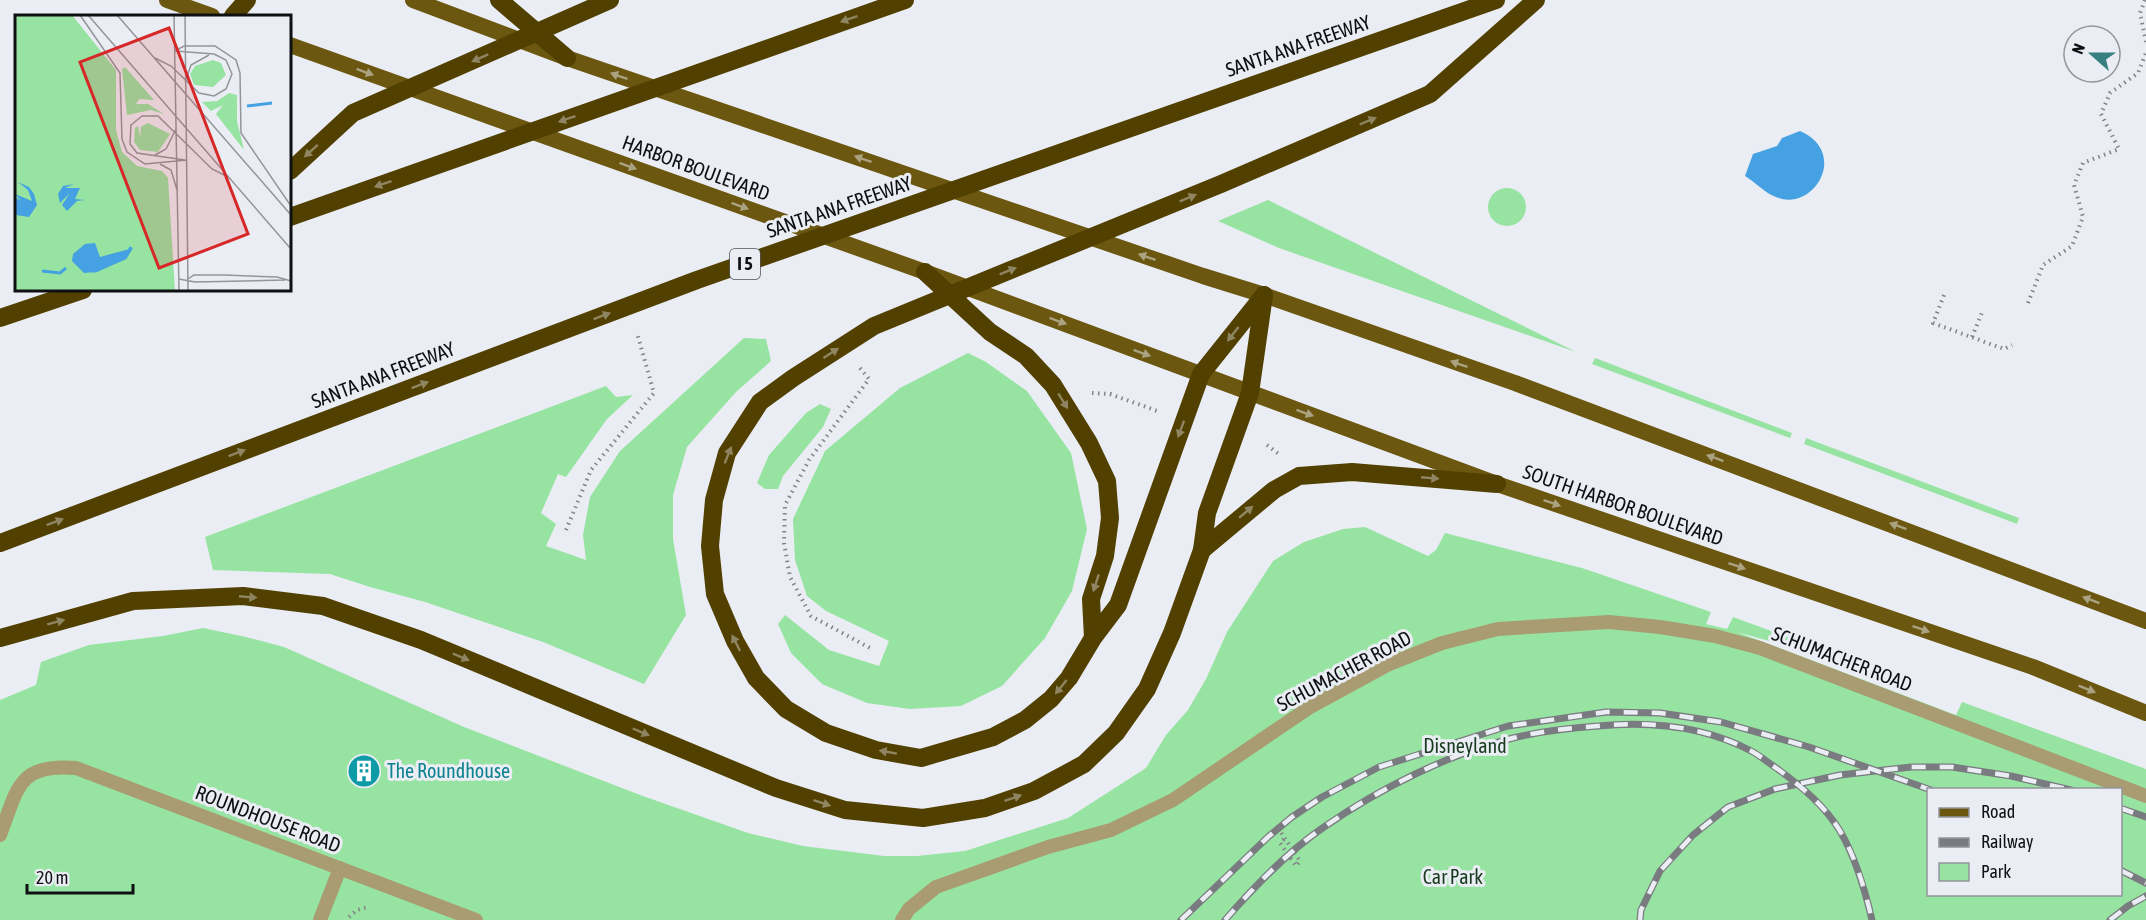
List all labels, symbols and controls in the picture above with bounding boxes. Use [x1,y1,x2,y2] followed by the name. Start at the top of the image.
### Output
[1222,10,1373,81] street label: SANTA ANA FREEWAY
[15,15,291,291] inset map
[840,15,858,25] one-way arrow
[2062,24,2122,84] north arrow
[2068,41,2088,56] text: N
[471,53,488,62] one-way arrow
[356,67,374,77] one-way arrow
[610,70,628,80] one-way arrow
[557,115,575,125] one-way arrow
[1359,116,1377,126] one-way arrow
[619,130,773,205] street label: HARBOR BOULEVARD
[304,144,319,157] one-way arrow
[854,154,872,164] one-way arrow
[619,161,637,171] one-way arrow
[763,171,914,242] street label: SANTA ANA FREEWAY
[374,180,392,190] one-way arrow
[1180,193,1198,203] one-way arrow
[731,202,749,212] one-way arrow
[730,249,760,279] road number: I 5
[1138,252,1156,261] one-way arrow
[999,266,1017,275] one-way arrow
[593,311,611,320] one-way arrow
[1049,317,1067,327] one-way arrow
[1227,327,1239,342] one-way arrow
[308,337,458,412] street label: SANTA ANA FREEWAY
[823,347,839,359] one-way arrow
[1133,348,1151,358] one-way arrow
[1450,358,1468,368] one-way arrow
[411,379,429,389] one-way arrow
[1057,393,1068,409] one-way arrow
[1296,409,1314,418] one-way arrow
[1175,420,1185,438] one-way arrow
[723,445,733,463] one-way arrow
[228,448,246,458] one-way arrow
[1706,452,1724,462] one-way arrow
[1520,459,1726,550] street label: SOUTH HARBOR BOULEVARD
[1420,474,1439,483] one-way arrow
[1543,499,1561,508] one-way arrow
[1239,507,1254,519] one-way arrow
[46,517,64,526] one-way arrow
[1889,521,1907,530] one-way arrow
[1728,562,1746,571] one-way arrow
[1091,574,1100,592] one-way arrow
[239,592,258,602] one-way arrow
[2082,594,2100,604] one-way arrow
[47,617,66,627] one-way arrow
[1769,621,1916,696] street label: SCHUMACHER ROAD
[1912,625,1930,635] one-way arrow
[1273,626,1415,716] street label: SCHUMACHER ROAD
[731,634,741,651] one-way arrow
[452,653,470,662] one-way arrow
[1055,679,1068,695] one-way arrow
[2078,685,2096,694] one-way arrow
[632,728,650,737] one-way arrow
[1423,734,1507,757] park label: Disneyland
[878,747,897,756] one-way arrow
[346,753,382,789] building icon: The Roundhouse
[387,759,510,782] place label: The Roundhouse
[192,780,344,857] street label: ROUNDHOUSE ROAD
[1927,788,2122,896] legend
[1005,793,1023,803] one-way arrow
[814,799,832,808] one-way arrow
[1981,801,2015,822] text: Road
[1981,831,2033,852] text: Railway
[27,857,134,895] scale bar
[1981,861,2011,882] text: Park
[1423,865,1483,888] park label: Car Park
[36,867,68,888] text: 20 m

